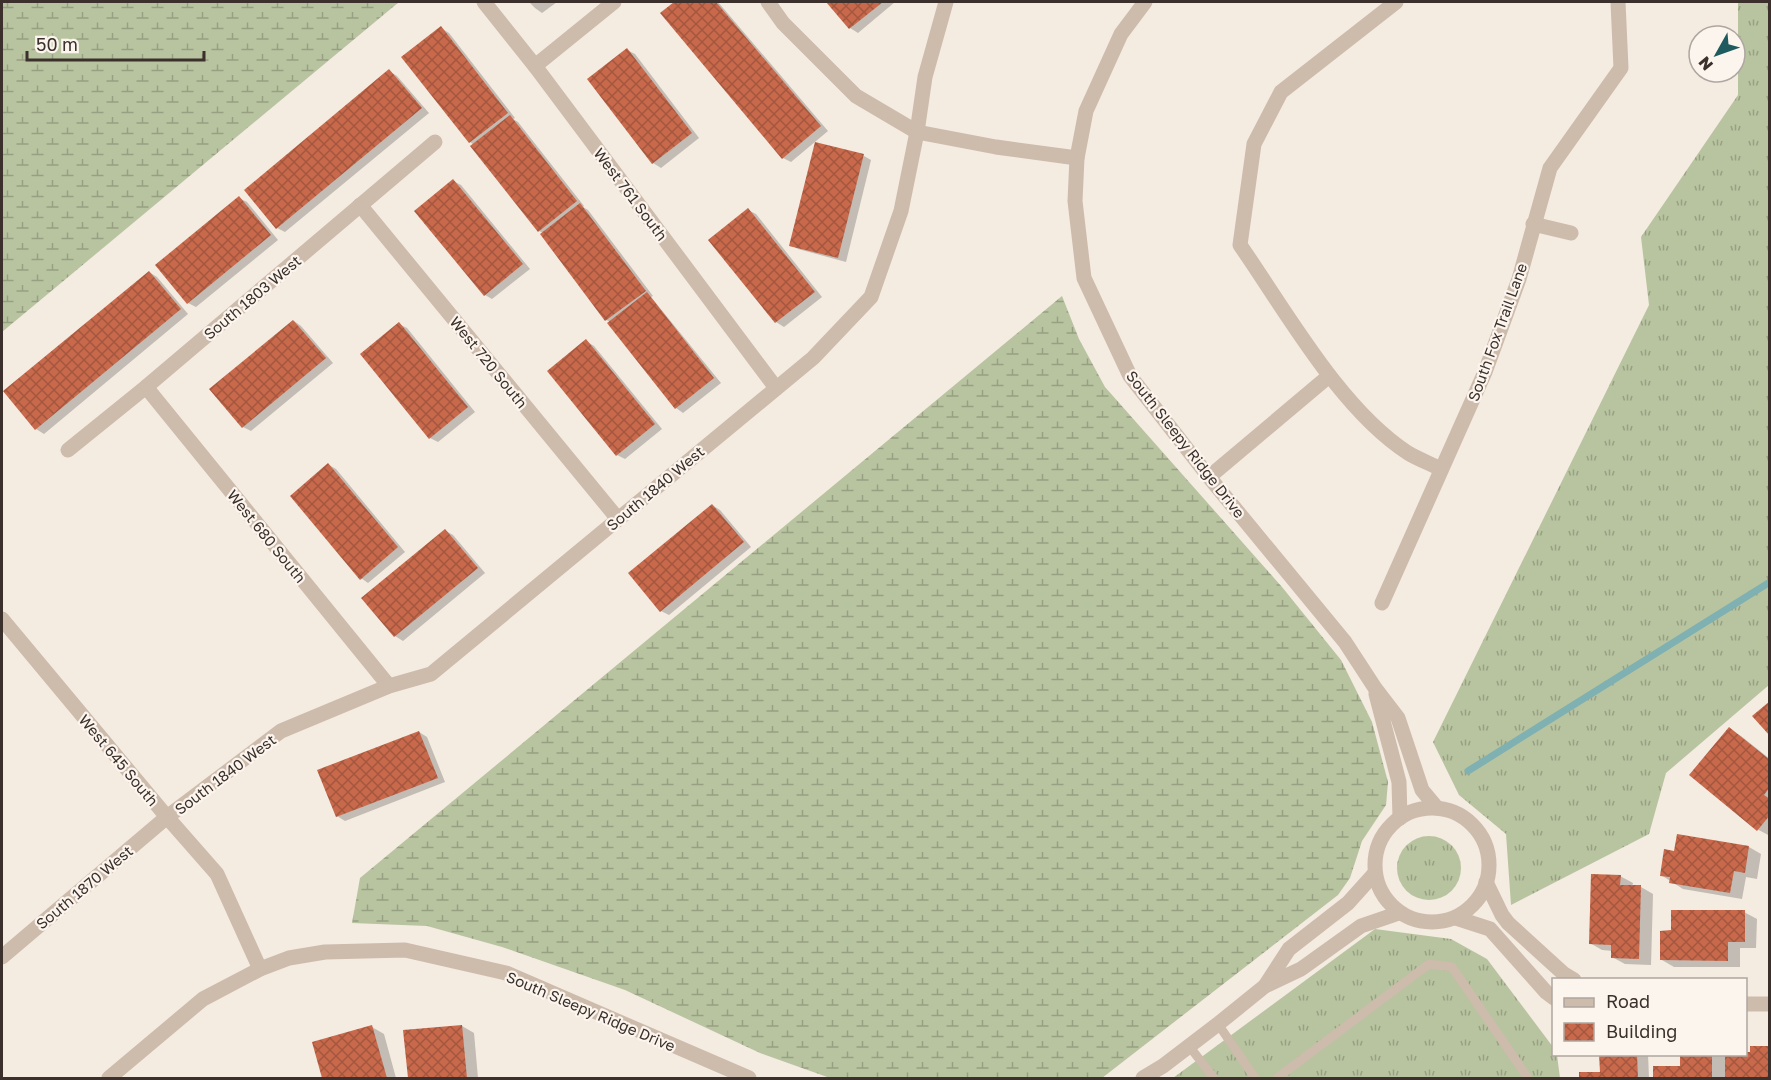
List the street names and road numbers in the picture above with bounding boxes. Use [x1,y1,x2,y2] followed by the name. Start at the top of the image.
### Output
[590,144,672,244] street label: West 761 South
[200,251,304,343] street label: South 1803 West
[1464,260,1531,404] street label: South Fox Trail Lane
[447,313,531,411] street label: West 720 South
[1123,367,1249,521] street label: South Sleepy Ridge Drive
[603,442,707,534] street label: South 1840 West
[224,486,310,586] street label: West 680 South
[76,711,162,809] street label: West 645 South
[171,730,279,818] street label: South 1840 West
[32,841,136,933] street label: South 1870 West
[504,967,678,1055] street label: South Sleepy Ridge Drive

